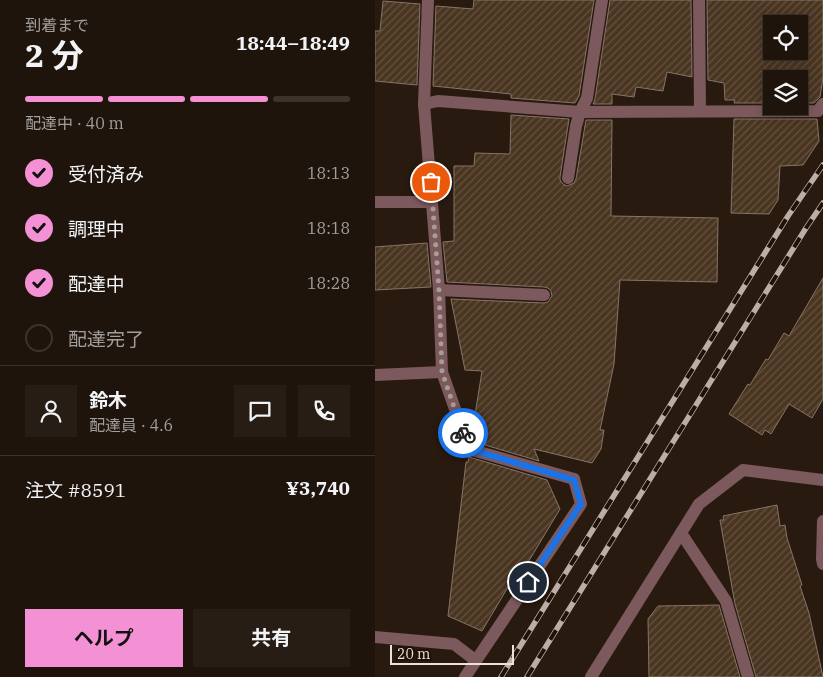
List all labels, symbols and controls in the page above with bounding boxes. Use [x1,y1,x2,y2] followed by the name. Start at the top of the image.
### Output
[25,15,89,35] text: 到着まで
[763,15,808,115] map controls
[763,15,808,60] button: locate
[236,31,350,55] text: 18:44–18:49
[25,34,84,76] text: 2 分
[763,70,808,115] button: layers
[25,113,124,133] text: 配達中 · 40 m
[25,159,53,187] icon: check
[410,161,452,203] pin
[68,162,144,186] text: 受付済み
[307,163,350,183] text: 18:13
[417,168,445,196] icon: bag
[25,214,53,242] icon: check
[68,217,125,241] text: 調理中
[307,218,350,238] text: 18:18
[25,269,53,297] icon: check
[68,272,125,296] text: 配達中
[307,273,350,293] text: 18:28
[68,327,144,351] text: 配達完了
[25,385,77,437] button: person
[234,385,286,437] button: chat
[298,385,350,437] button: phone
[89,388,127,412] text: 鈴木
[438,408,488,458] courier
[89,415,173,435] text: 配達員 · 4.6
[449,419,477,447] icon: bike
[286,476,350,500] text: ¥3,740
[25,478,126,502] text: 注文 #8591
[507,561,549,603] pin
[514,568,542,596] icon: home
[25,609,183,667] button: ヘルプ
[193,609,350,667] button: 共有
[390,642,514,665] scale bar
[397,645,430,663] text: 20 m

